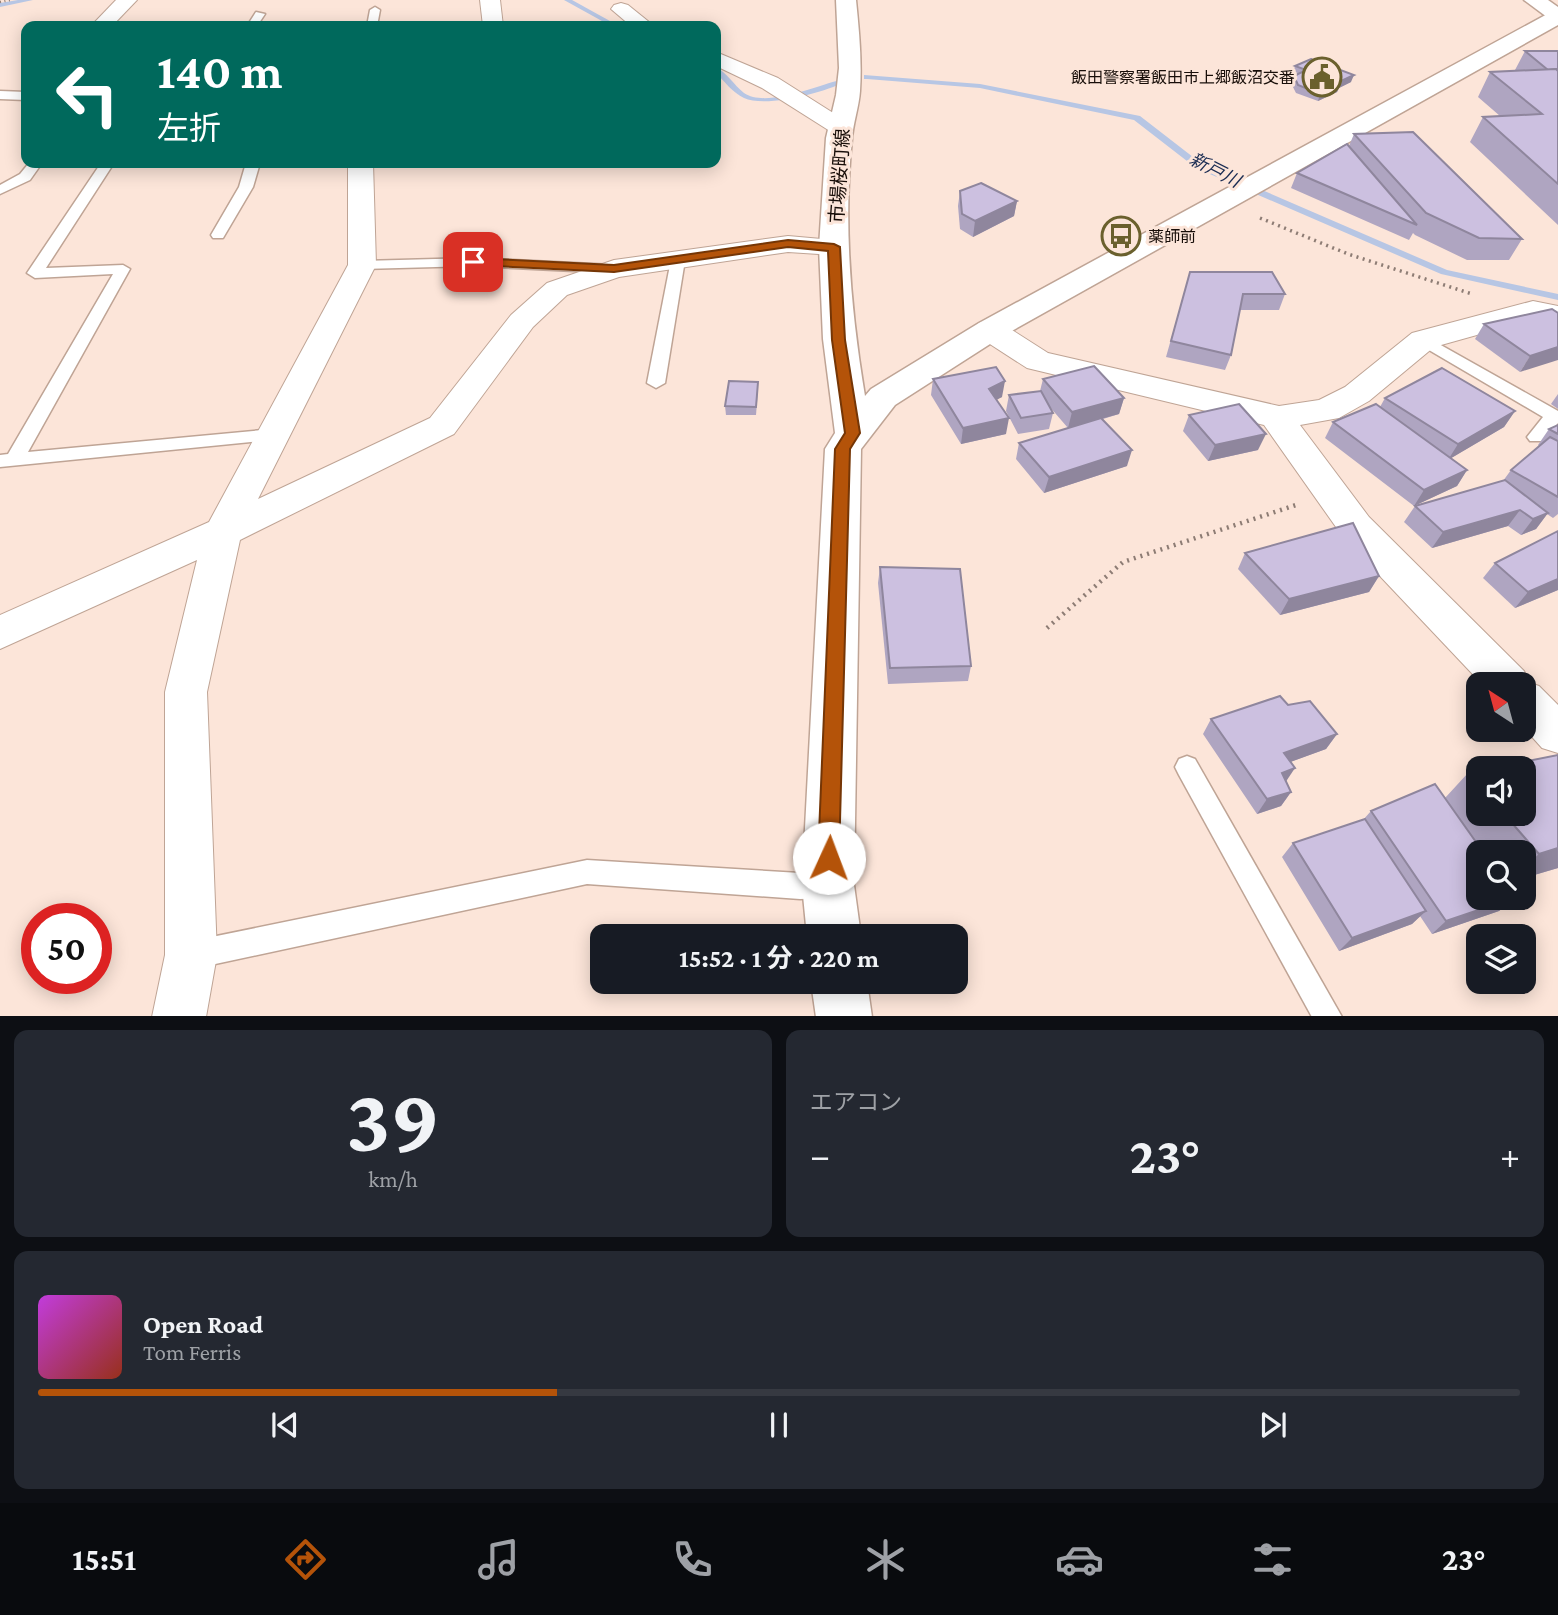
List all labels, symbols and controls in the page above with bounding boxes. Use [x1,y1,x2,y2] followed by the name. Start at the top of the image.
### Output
[157,44,282,99] text: 140 m
[42,49,133,140] icon: left
[1301,56,1343,98] public building icon: 飯田警察署飯田市上郷飯沼交番
[1071,69,1295,86] place label: 飯田警察署飯田市上郷飯沼交番
[157,110,221,146] text: 左折
[826,128,853,224] street label: 市場桜町線
[1186,149,1245,192] water label: 新戸川
[1100,215,1142,257] bus stop icon: 薬師前
[1148,228,1196,245] place label: 薬師前
[443,232,503,292] pin
[454,243,492,281] icon: arrive
[1466,672,1536,742] north arrow
[1466,672,1536,994] map controls
[1466,756,1536,826] button: sound
[792,821,866,895] position arrow
[1466,840,1536,910] button: search
[21,903,112,994] speed limit sign: 50
[1466,924,1536,994] button: layers
[679,944,879,973] text: 15:52 · 1 分 · 220 m
[346,1069,440,1171] text: 39
[810,1089,902,1115] text: エアコン
[1129,1126,1201,1184] text: 23°
[810,1134,830,1176] text: −
[1500,1134,1520,1176] text: +
[368,1166,418,1192] text: km/h
[143,1310,263,1339] text: Open Road
[143,1339,241,1365] text: Tom Ferris
[266,1406,304,1444] icon: previous
[760,1406,798,1444] icon: pause
[1254,1406,1292,1444] icon: next
[281,1535,330,1584] icon: directions
[474,1535,523,1584] icon: music
[668,1535,717,1584] icon: phone
[861,1535,910,1584] icon: climate
[1055,1535,1104,1584] icon: car
[1248,1535,1297,1584] icon: filters
[72,1541,136,1577] text: 15:51
[1442,1541,1486,1577] text: 23°

